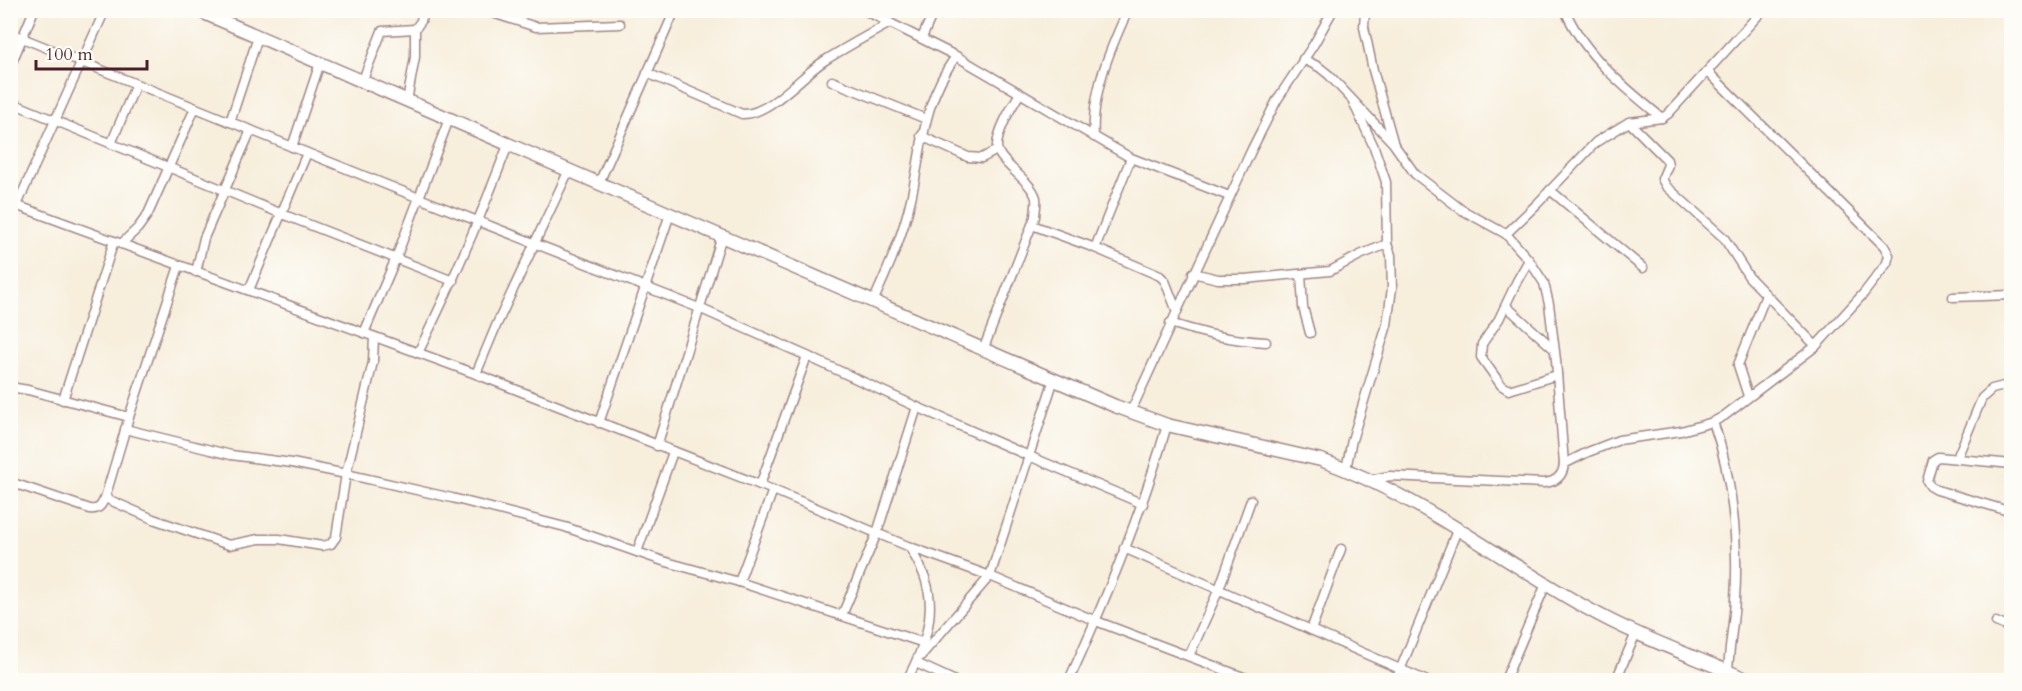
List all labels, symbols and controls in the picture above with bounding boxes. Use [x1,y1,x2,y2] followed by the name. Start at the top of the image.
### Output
[36,33,147,71] scale bar
[45,42,93,67] text: 100 m

